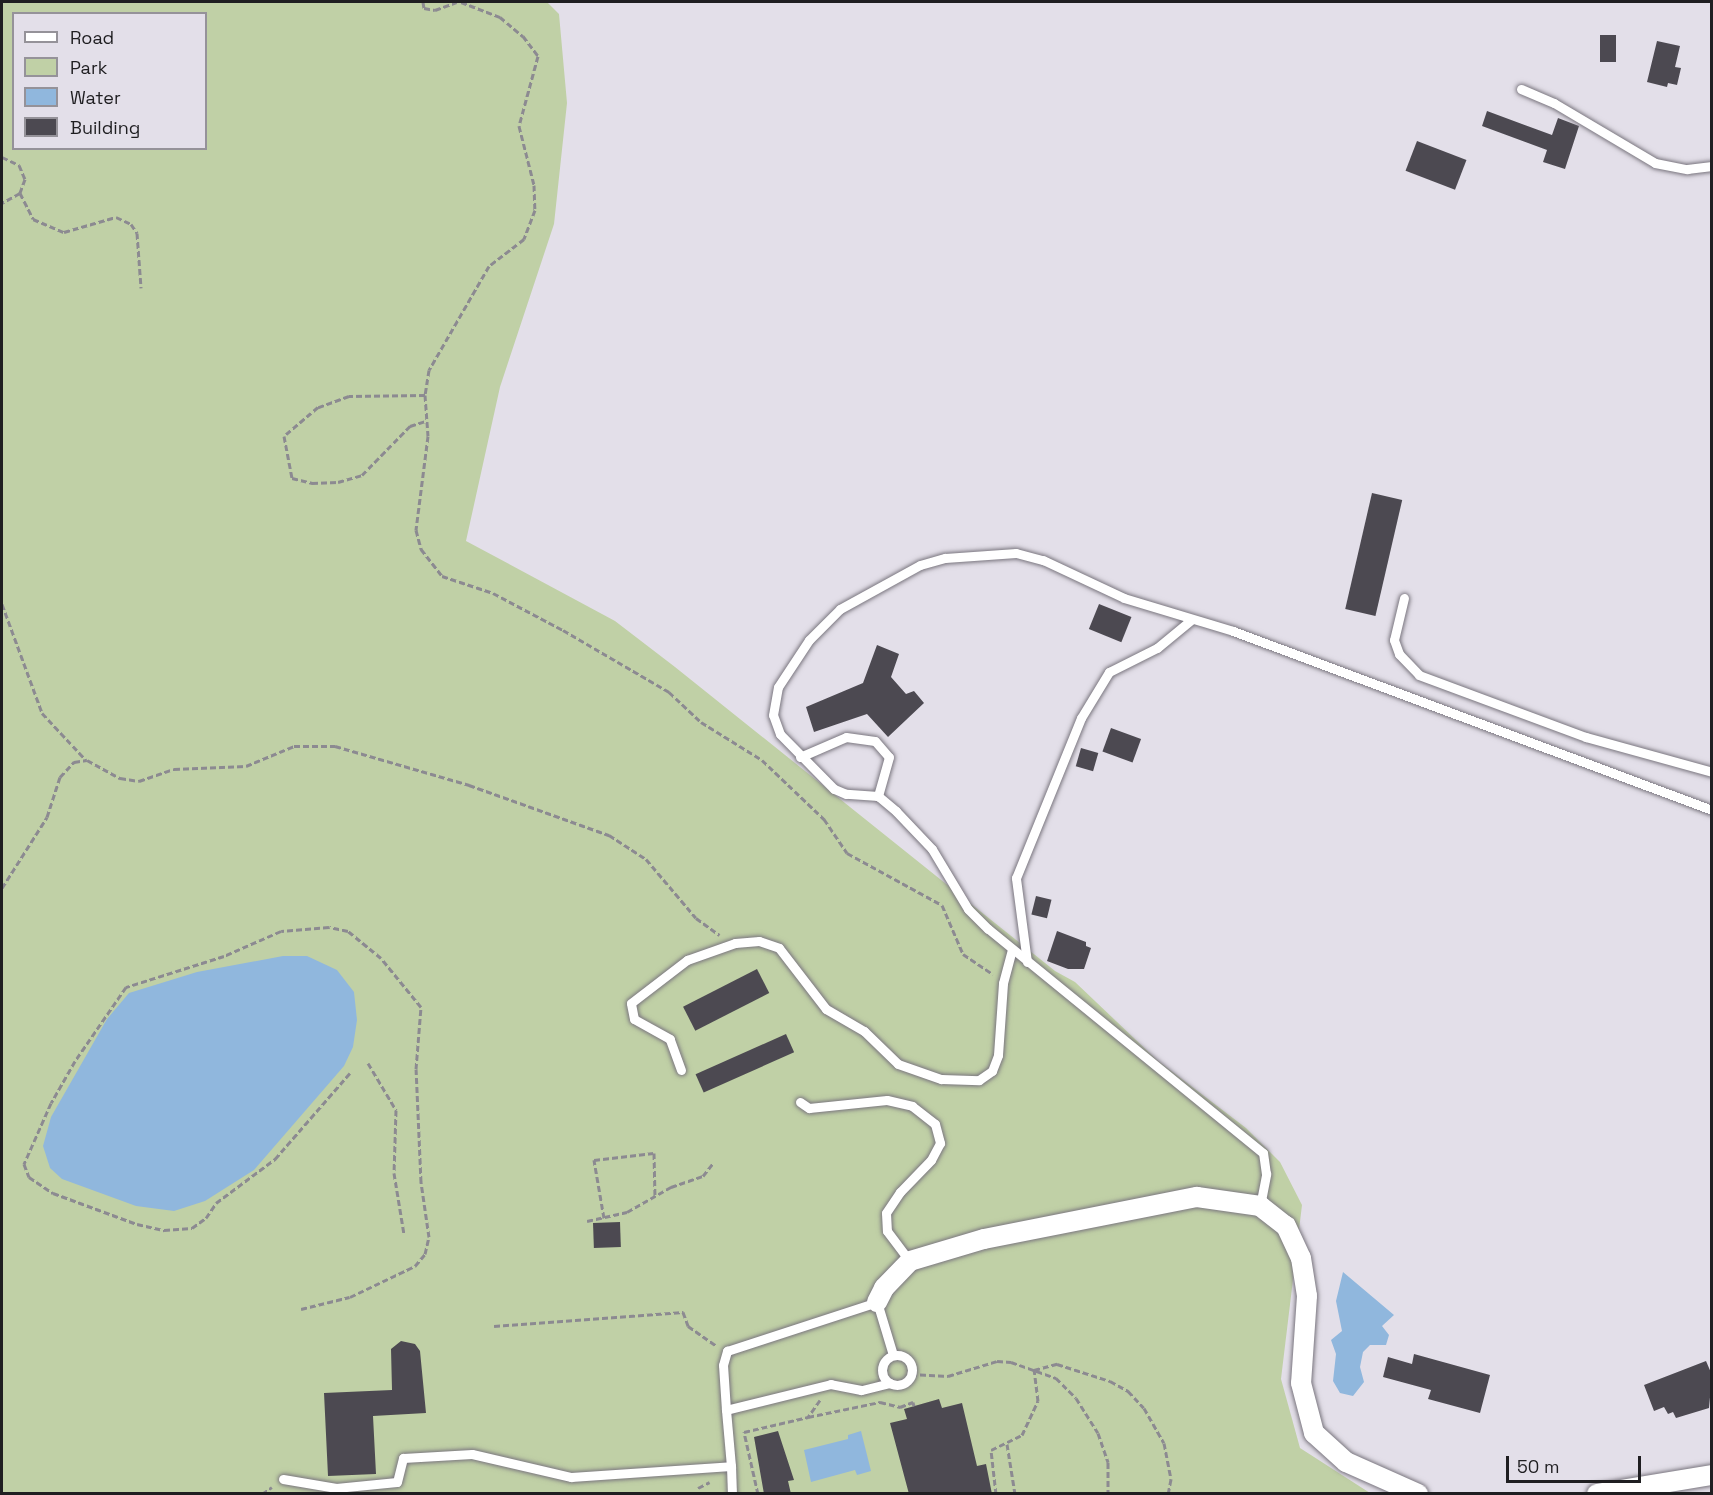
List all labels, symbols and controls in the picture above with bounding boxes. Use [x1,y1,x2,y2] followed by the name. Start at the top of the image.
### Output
[12,12,207,150] legend
[70,26,114,49] text: Road
[70,56,107,79] text: Park
[70,86,121,109] text: Water
[70,116,140,139] text: Building
[1509,1444,1644,1482] scale bar
[1517,1455,1559,1478] text: 50 m

